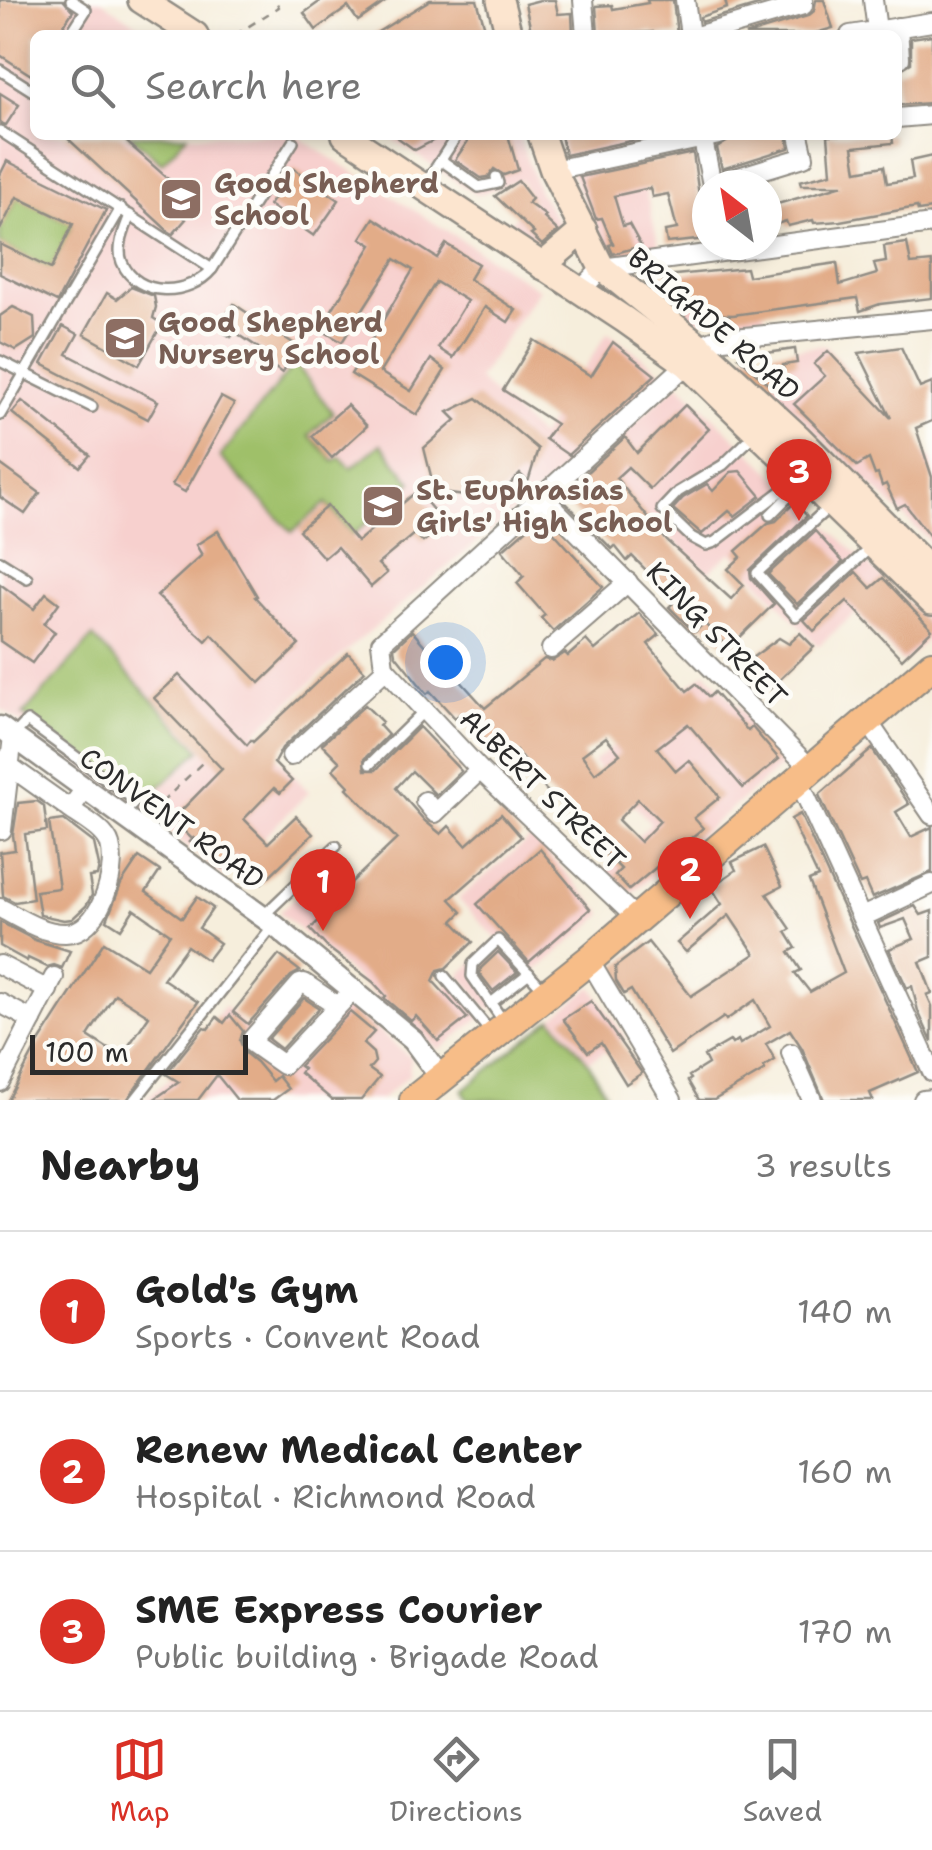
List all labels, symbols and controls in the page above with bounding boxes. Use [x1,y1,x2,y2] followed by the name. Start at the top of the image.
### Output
[30,30,902,140] search box
[65,58,120,113] icon: search
[145,60,362,111] text: Search here
[214,164,439,234] place label: Good Shepherd School
[692,170,782,260] north arrow
[158,176,204,222] school or university icon: Good Shepherd School
[620,239,808,409] street label: BRIGADE ROAD
[158,303,383,373] place label: Good Shepherd Nursery School
[102,315,148,361] school or university icon: Good Shepherd Nursery School
[766,438,832,521] pin: 3
[416,471,673,541] place label: St. Euphrasias Girls' High School
[360,483,406,529] school or university icon: St. Euphrasias Girls' High School
[638,553,796,715] street label: KING STREET
[420,637,471,688] your location
[452,700,634,878] street label: ALBERT STREET
[72,738,272,898] street label: CONVENT ROAD
[658,836,722,919] pin: 2
[290,848,356,931] pin: 1
[30,1030,248,1074] scale bar
[45,1033,129,1071] text: 100 m
[40,1137,200,1193] text: Nearby
[755,1144,892,1187] text: 3 results
[135,1264,358,1315] text: Gold's Gym
[65,1290,80,1333] text: 1
[797,1290,892,1333] text: 140 m
[135,1315,480,1358] text: Sports · Convent Road
[135,1424,582,1475] text: Renew Medical Center
[61,1450,84,1493] text: 2
[797,1450,892,1493] text: 160 m
[135,1475,536,1518] text: Hospital · Richmond Road
[135,1584,543,1635] text: SME Express Courier
[61,1610,84,1653] text: 3
[798,1610,892,1653] text: 170 m
[135,1635,599,1678] text: Public building · Brigade Road
[110,1732,170,1830] tab: Map
[389,1732,523,1830] tab: Directions
[743,1732,822,1830] tab: Saved

